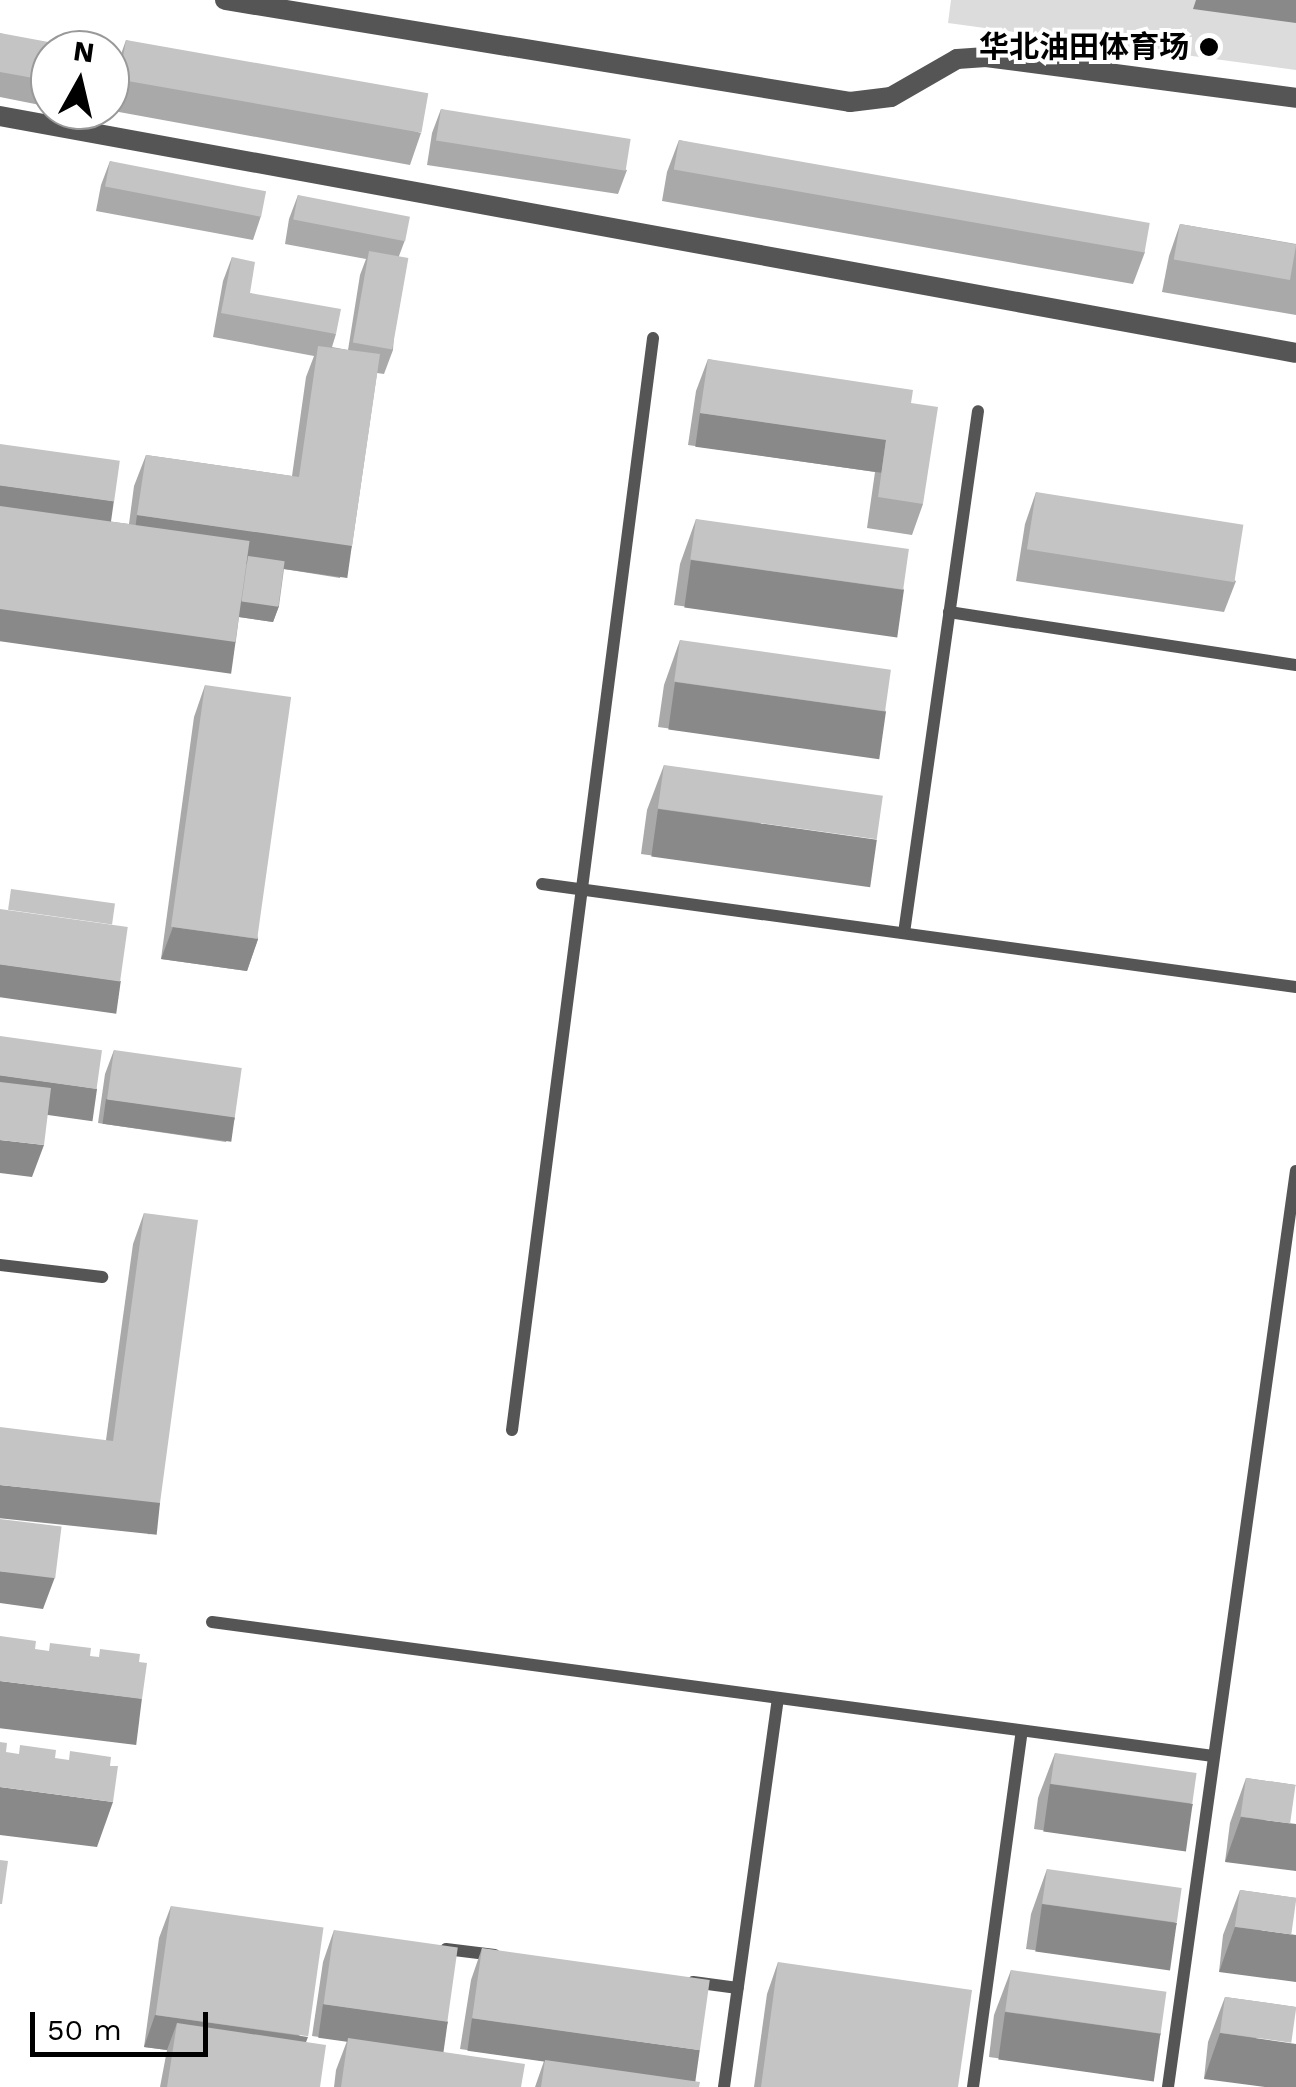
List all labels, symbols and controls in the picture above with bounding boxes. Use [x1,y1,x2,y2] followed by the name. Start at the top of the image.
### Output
[979,29,1189,65] place label: 华北油田体育场
[30,30,130,130] north arrow
[71,34,97,70] text: N
[1198,36,1220,58] marker: 华北油田体育场
[35,1992,212,2054] scale bar
[47,2012,122,2047] text: 50 m

